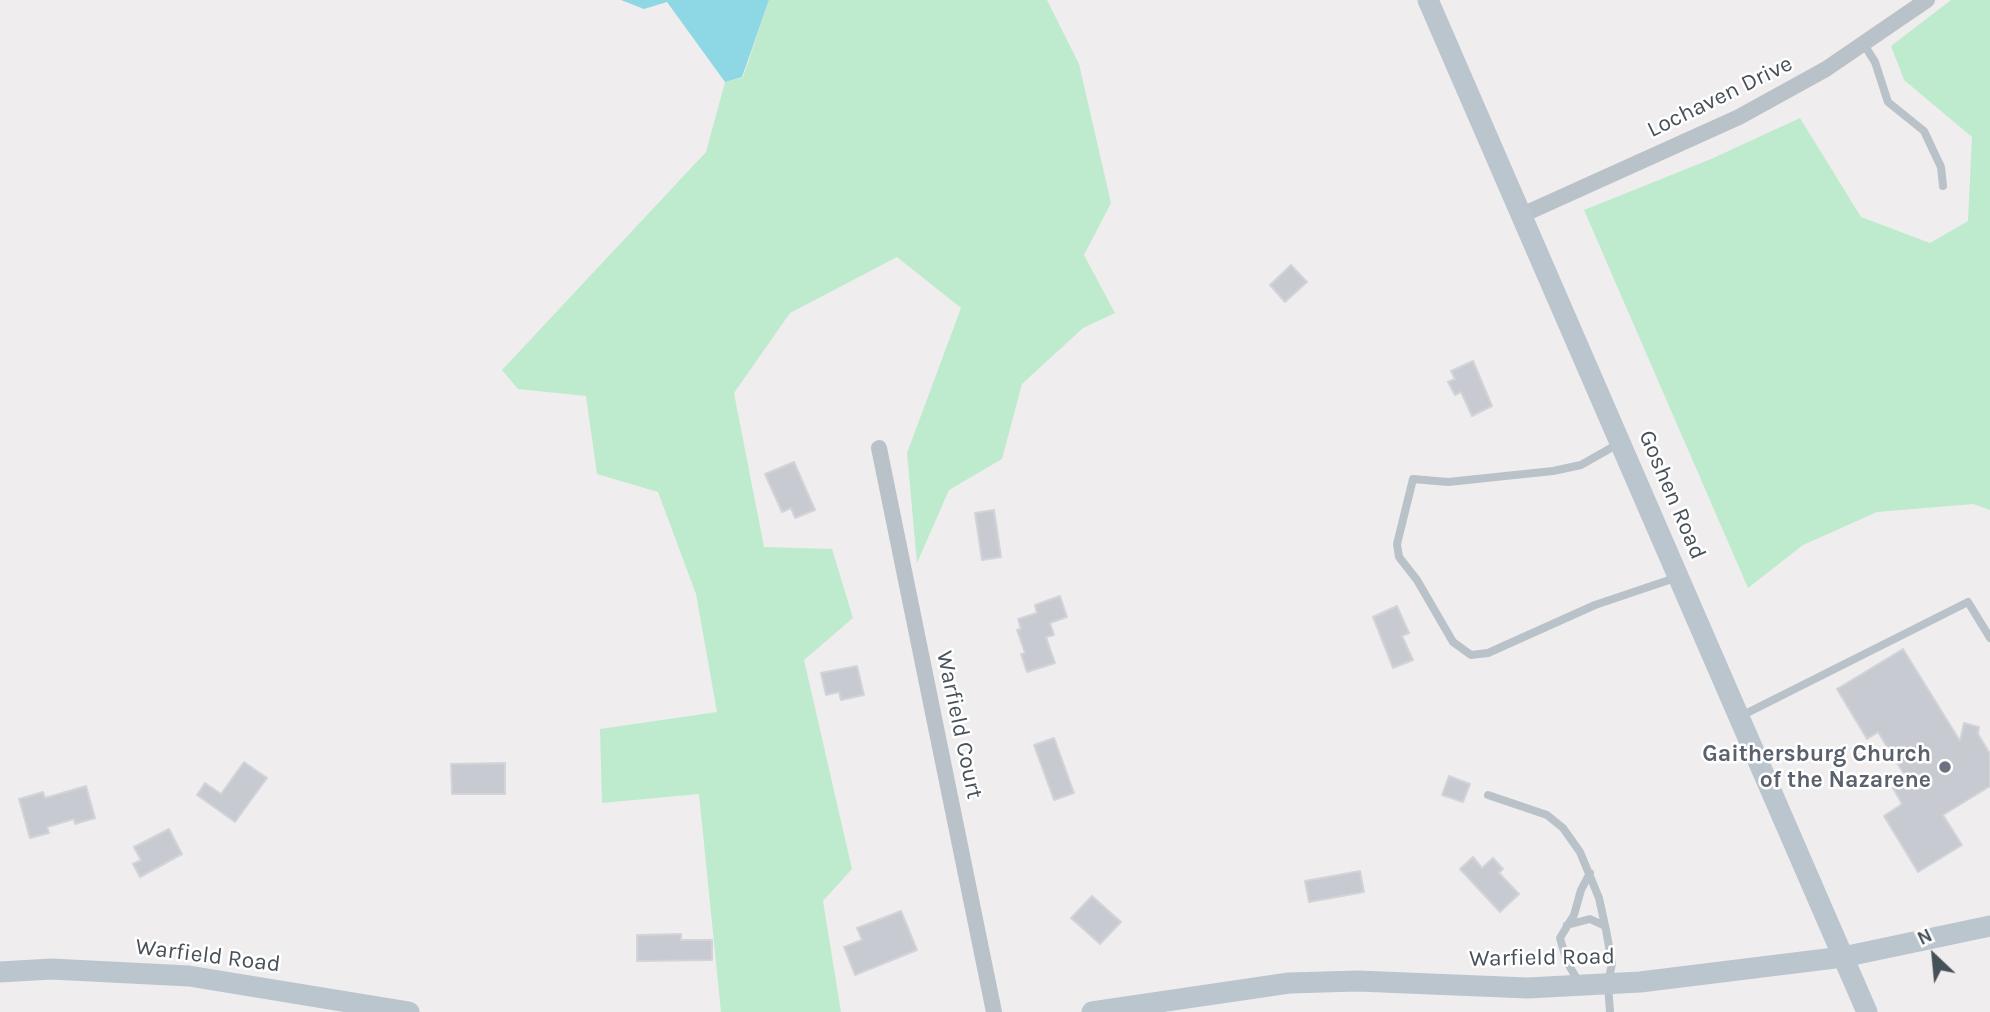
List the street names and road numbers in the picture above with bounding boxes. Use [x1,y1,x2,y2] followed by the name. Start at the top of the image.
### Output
[1643,50,1797,144] street label: Lochaven Drive
[1632,426,1712,564] street label: Goshen Road
[930,649,988,801] street label: Warfield Court
[134,933,282,979] street label: Warfield Road
[1469,943,1615,973] street label: Warfield Road

